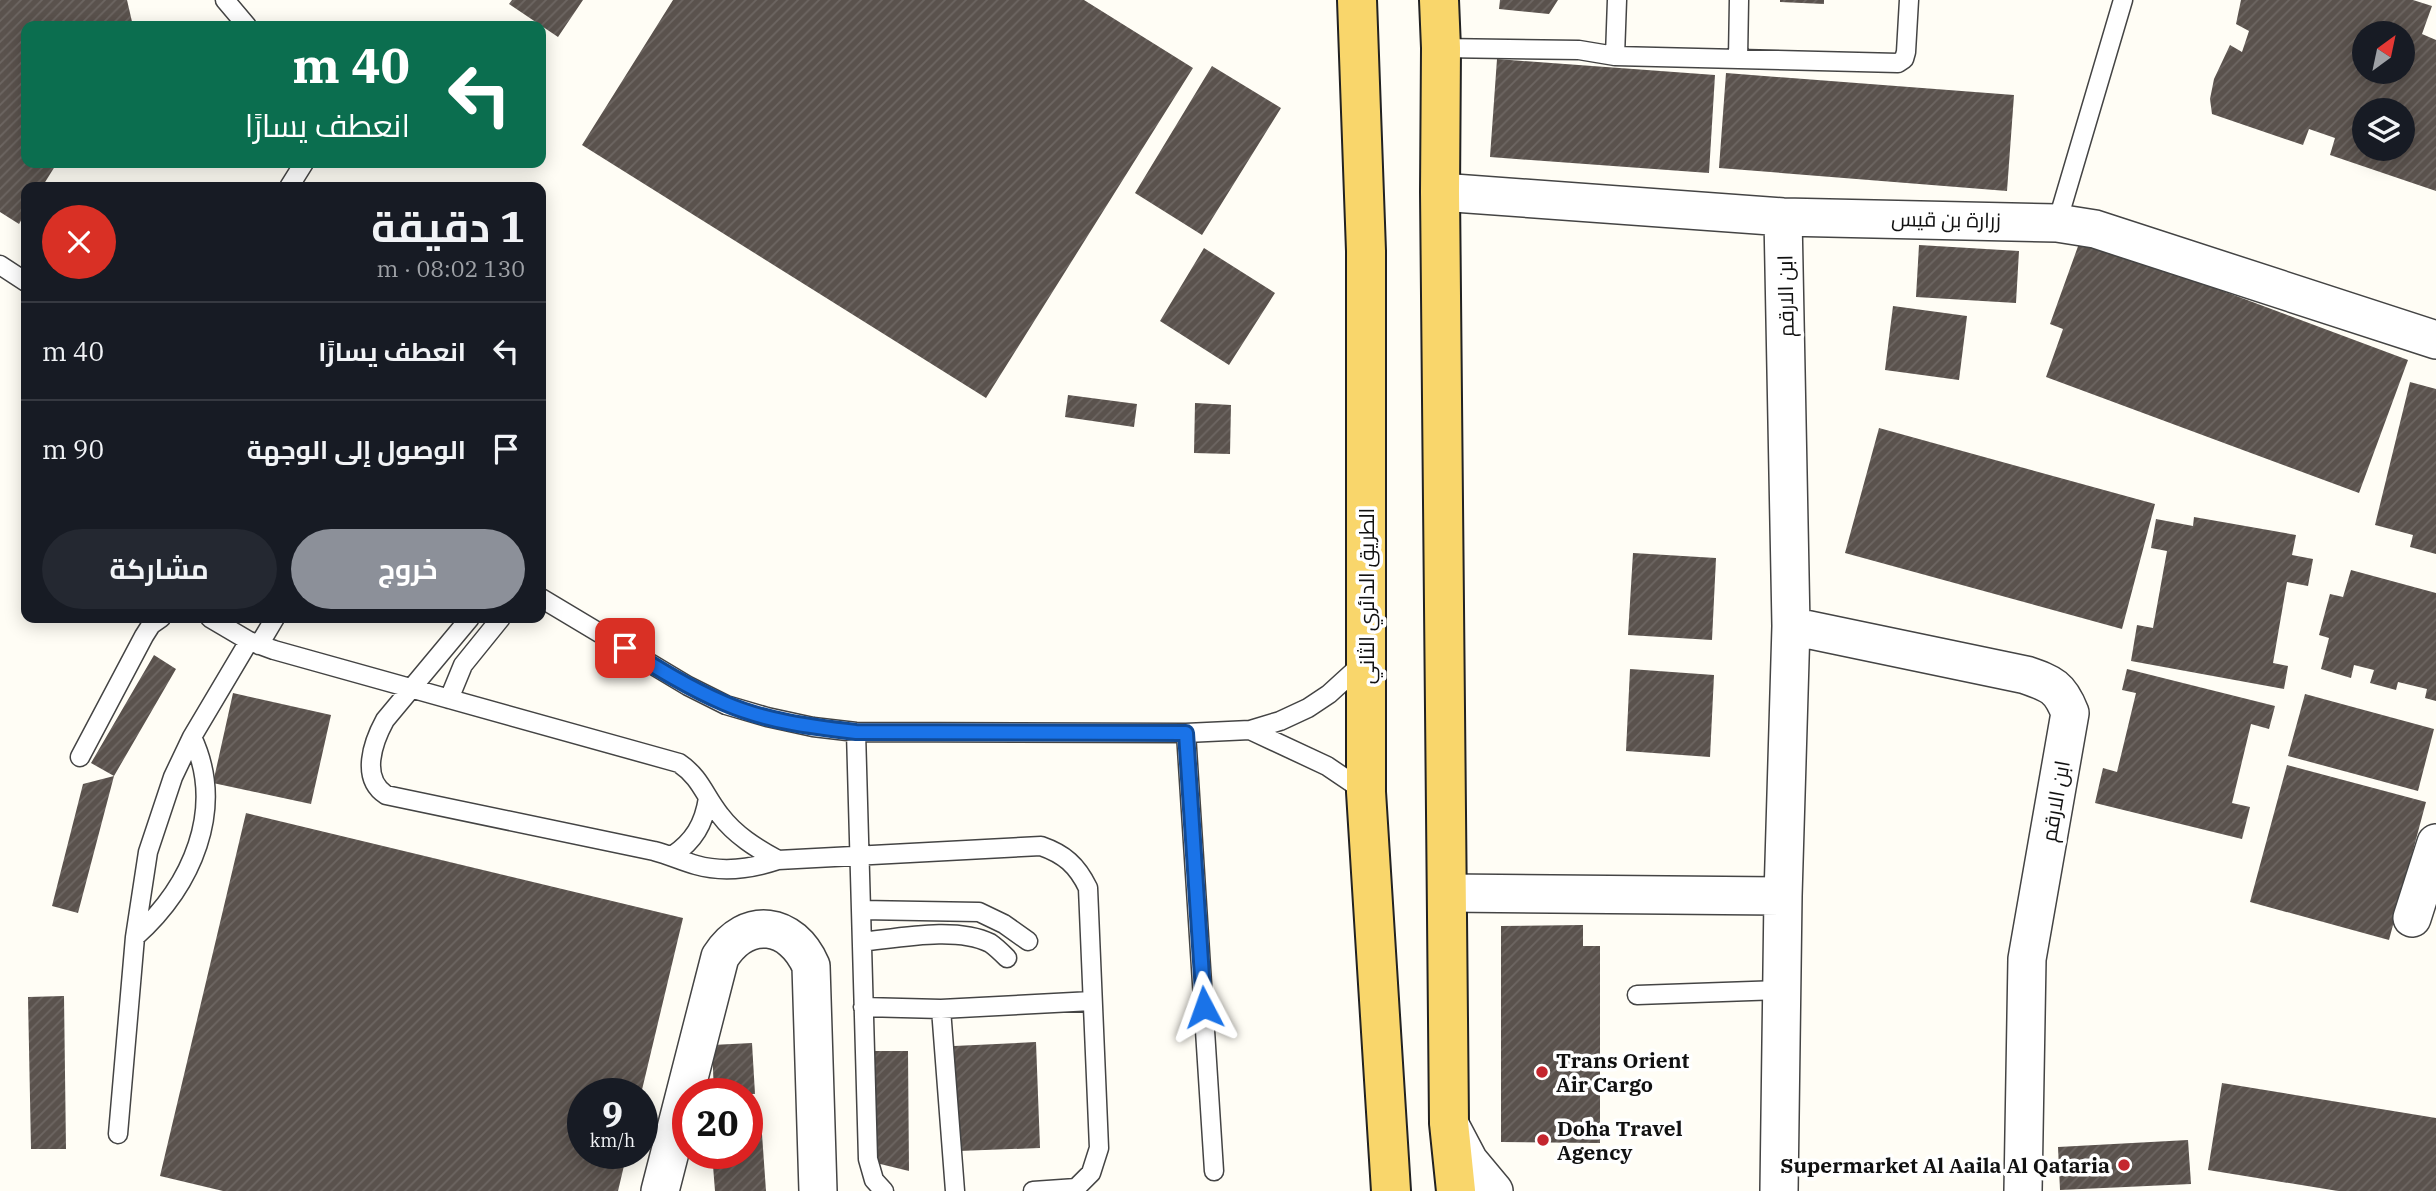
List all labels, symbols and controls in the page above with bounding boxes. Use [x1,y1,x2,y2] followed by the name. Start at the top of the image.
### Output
[2352,21,2415,84] north arrow
[2352,21,2415,161] map controls
[292,33,410,96] text: 40 m
[434,49,525,140] icon: left
[2352,98,2415,161] button: layers
[245,104,410,146] text: انعطف يسارًا
[371,199,525,254] text: 1 دقيقة
[1891,204,2001,234] street label: زرارة بن قيس
[42,205,116,279] button: close
[376,253,525,283] text: 130 m · 08:02
[1770,255,1801,337] street label: ابن الارقم
[487,332,525,370] icon: left
[42,334,104,368] text: 40 m
[318,334,466,368] text: انعطف يسارًا
[487,430,525,468] icon: arrive
[42,432,104,466] text: 90 m
[247,432,466,466] text: الوصول إلى الوجهة
[1352,508,1383,684] street label: الطريق الدائري الثاني
[42,529,277,609] button: مشاركة
[291,529,525,609] button: خروج
[595,618,655,678] pin
[606,629,644,667] icon: arrive
[2034,758,2077,844] street label: ابن الارقم
[1167,970,1241,1044] position arrow
[1556,1046,1690,1098] place label: Trans Orient Air Cargo
[1534,1064,1550,1080] marker: Trans Orient Air Cargo
[672,1078,763,1169] speed limit sign: 20
[602,1091,623,1137] text: 9
[1557,1114,1683,1166] place label: Doha Travel Agency
[590,1129,635,1152] text: km/h
[1535,1132,1551,1148] marker: Doha Travel Agency
[1780,1151,2110,1179] place label: Supermarket Al Aaila Al Qataria
[2116,1157,2132,1173] marker: Supermarket Al Aaila Al Qataria

